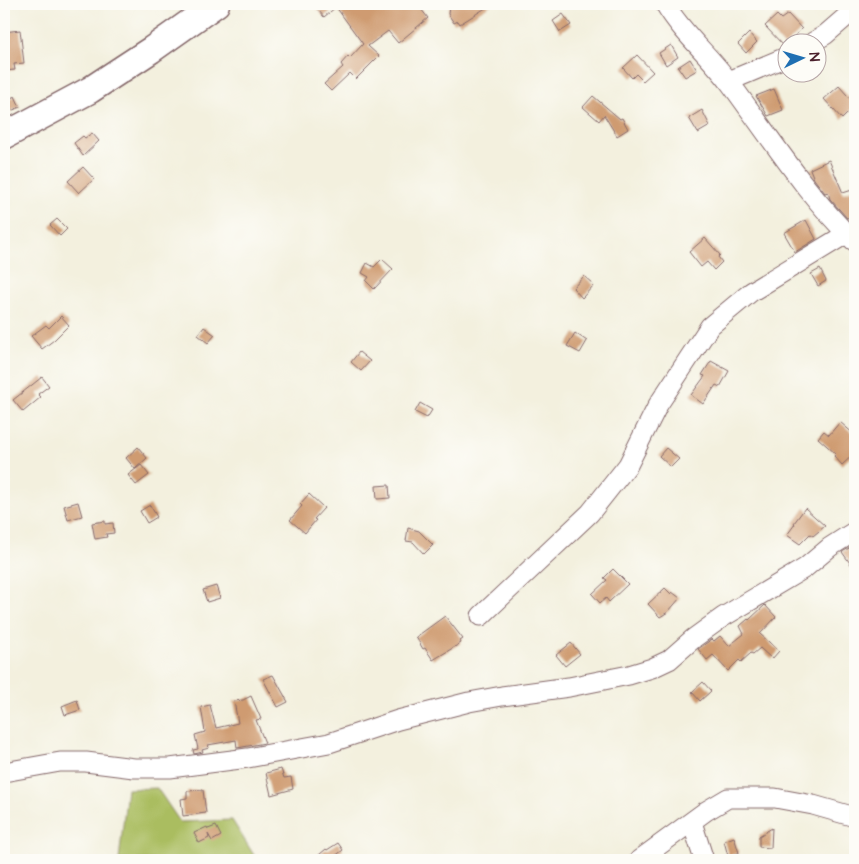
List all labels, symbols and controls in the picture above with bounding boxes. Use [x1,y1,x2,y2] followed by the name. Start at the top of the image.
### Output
[776,32,826,82] north arrow
[804,52,824,62] text: N

